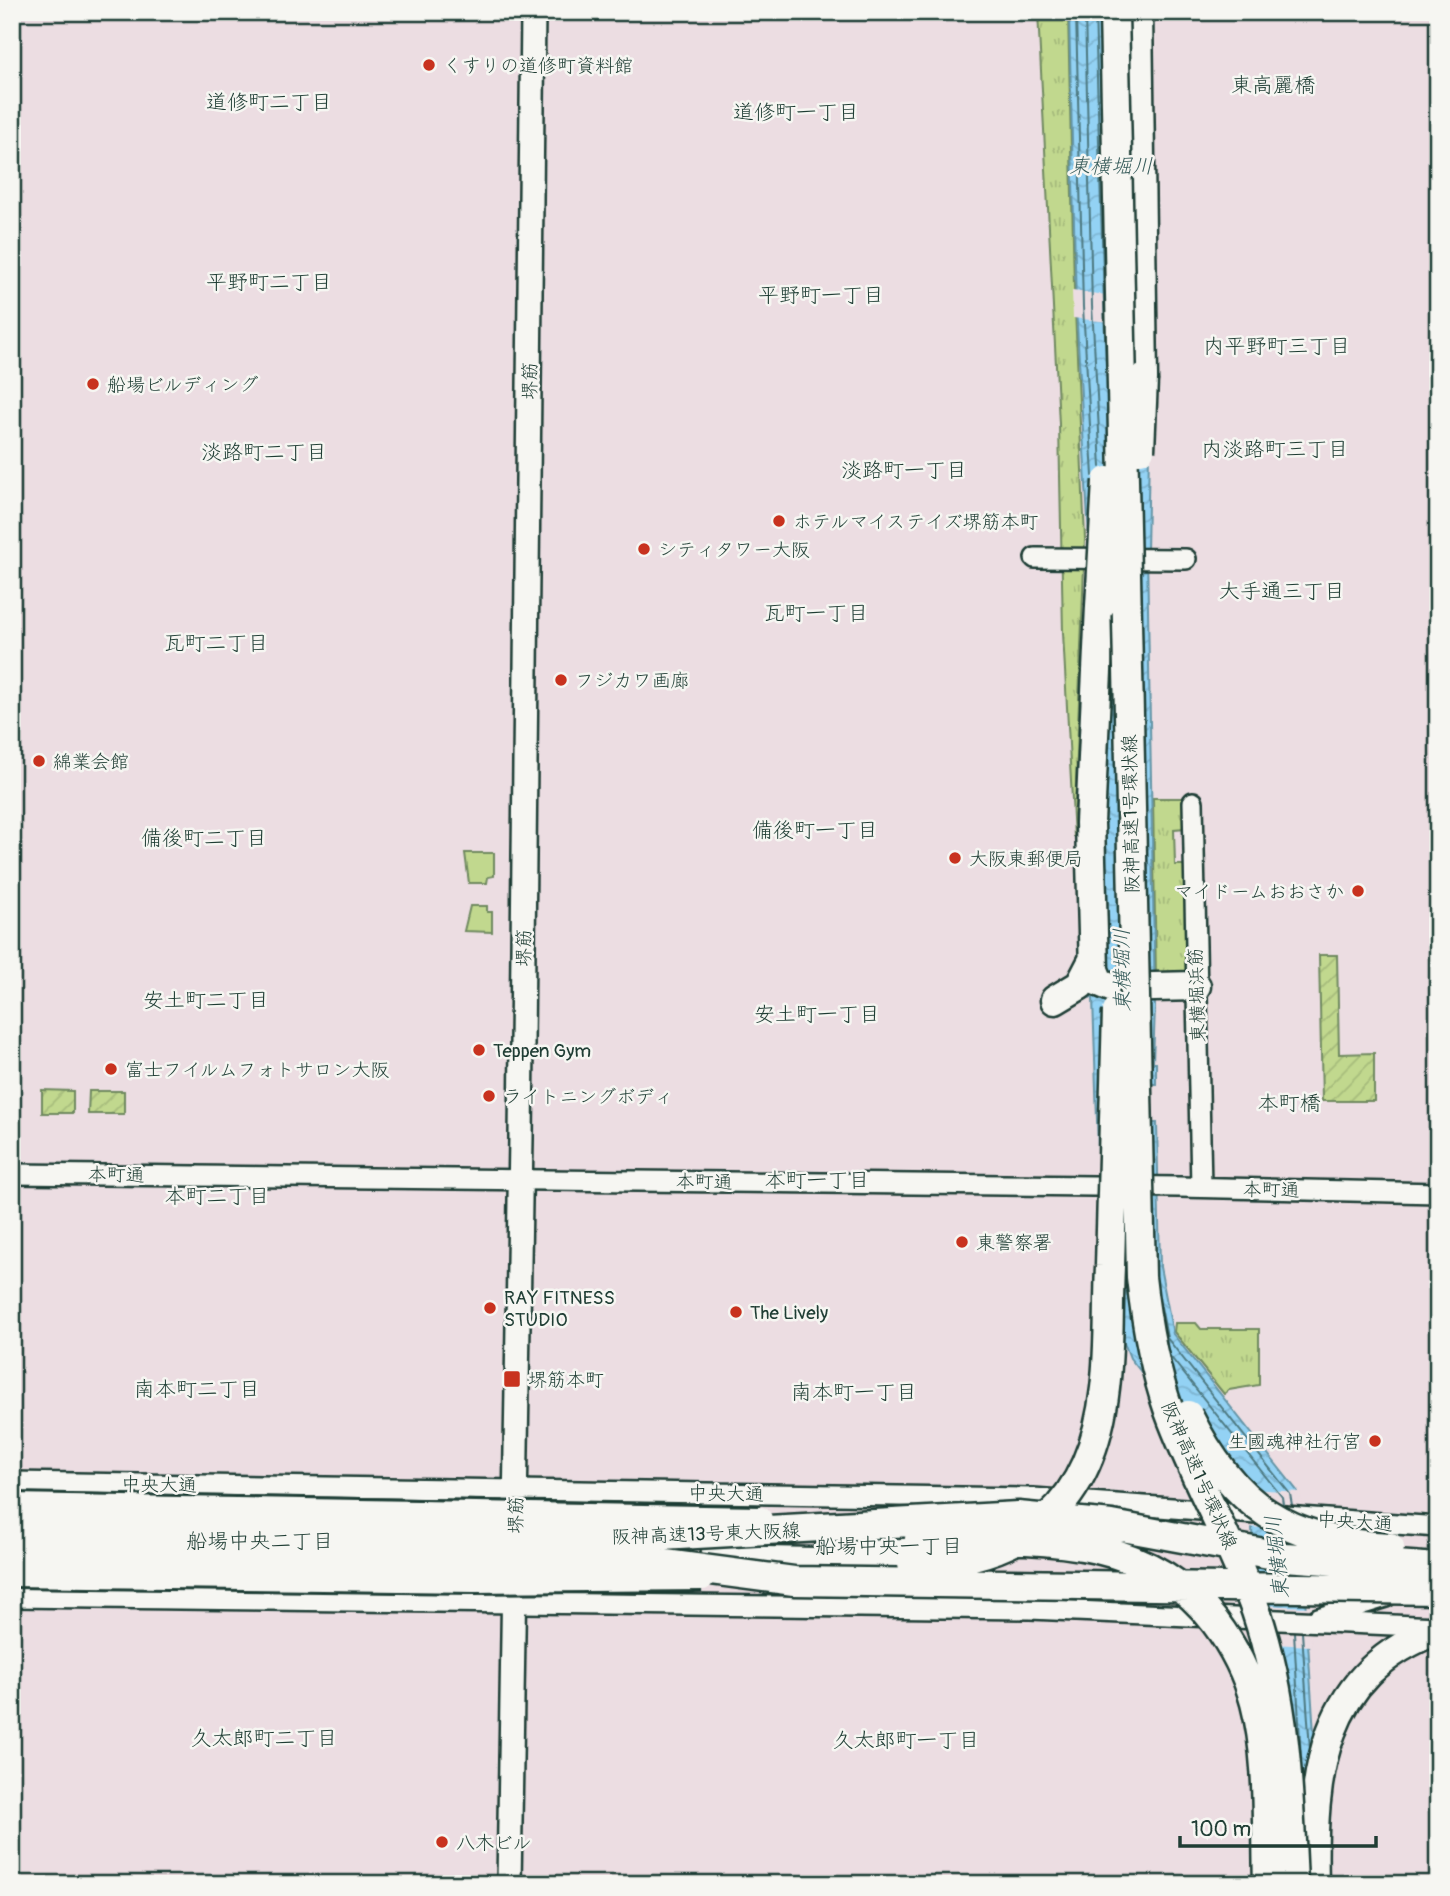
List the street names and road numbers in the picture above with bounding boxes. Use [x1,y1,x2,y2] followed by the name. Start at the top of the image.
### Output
[518,362,542,400] street label: 堺筋
[1118,734,1144,894] street label: 阪神高速1号環状線
[512,929,536,967] street label: 堺筋
[1183,947,1211,1043] street label: 東横堀浜筋
[87,1163,145,1187] street label: 本町通
[675,1170,733,1194] street label: 本町通
[1242,1178,1300,1202] street label: 本町通
[1156,1398,1242,1553] street label: 阪神高速1号環状線
[121,1472,197,1498] street label: 中央大通
[688,1481,764,1507] street label: 中央大通
[504,1496,528,1534] street label: 堺筋
[1316,1507,1394,1537] street label: 中央大通
[611,1519,801,1549] street label: 阪神高速13号東大阪線

